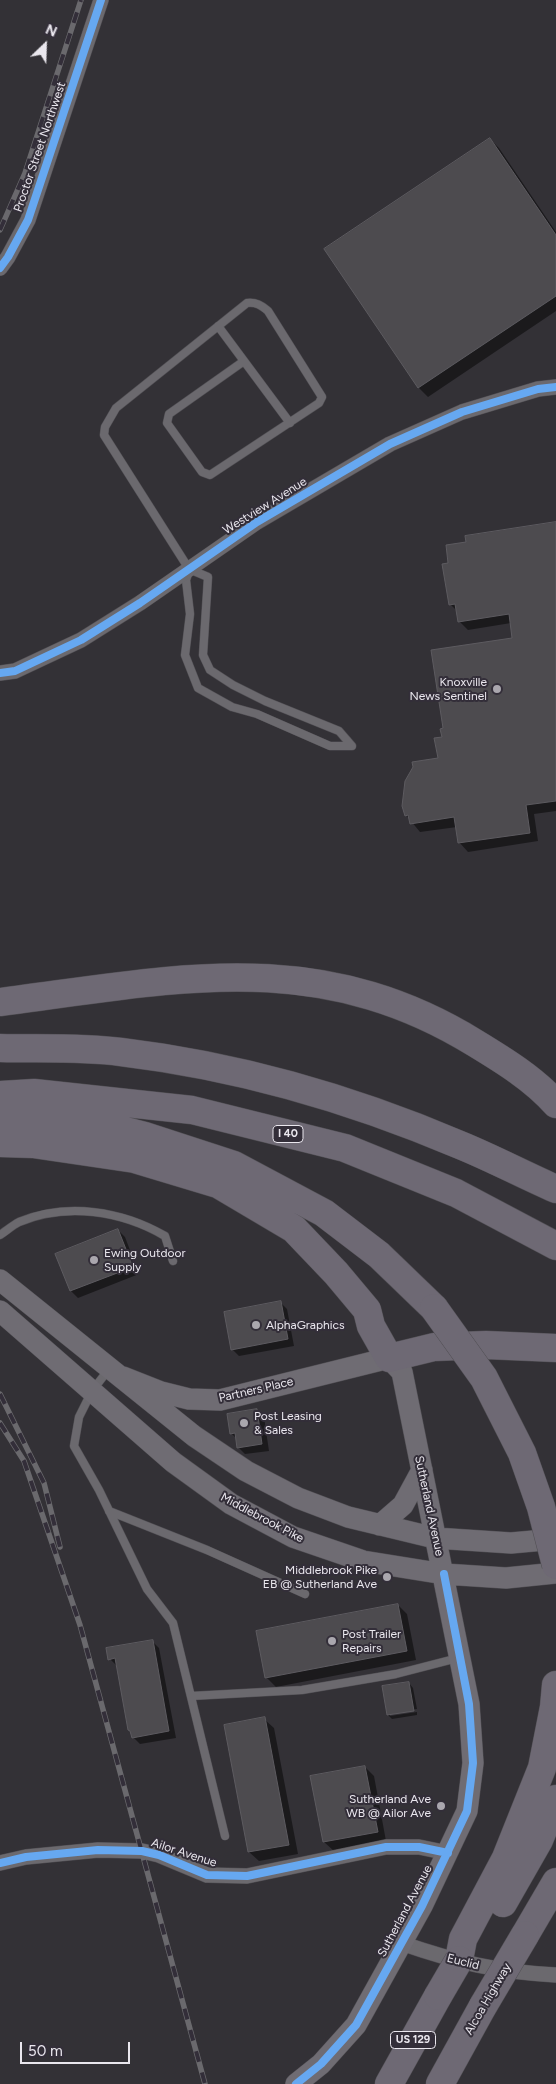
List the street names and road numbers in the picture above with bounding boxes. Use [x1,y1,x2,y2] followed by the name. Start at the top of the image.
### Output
[11,80,69,214] street label: Proctor Street Northwest
[220,474,310,538] street label: Westview Avenue
[273,1126,303,1142] road number: I 40
[217,1374,295,1406] street label: Partners Place
[411,1455,447,1557] street label: Sutherland Avenue
[218,1490,306,1546] street label: Middlebrook Pike
[149,1836,219,1870] street label: Ailor Avenue
[375,1863,435,1959] street label: Sutherland Avenue
[445,1951,481,1973] street label: Euclid
[462,1961,514,2037] street label: Alcoa Highway
[390,2032,436,2048] road number: US 129

